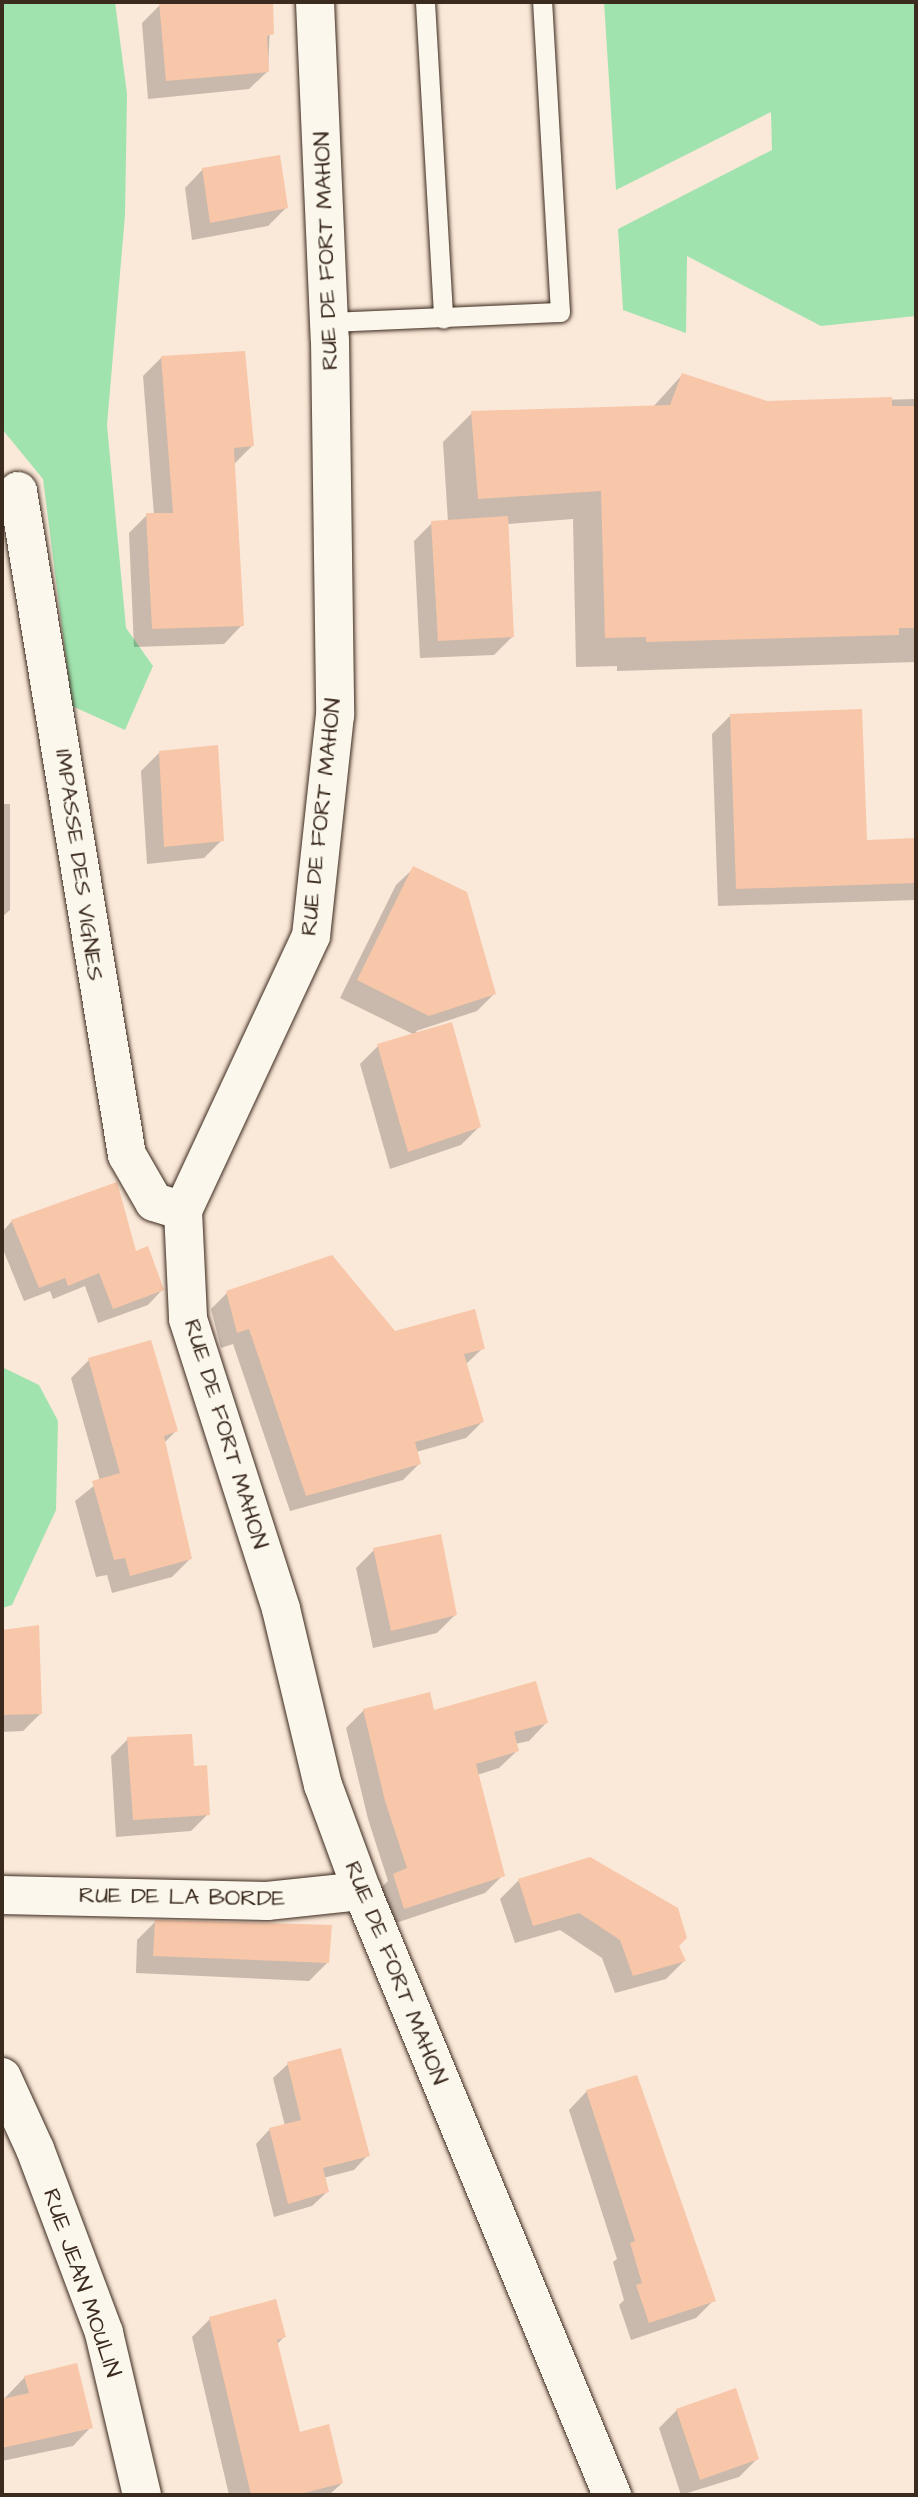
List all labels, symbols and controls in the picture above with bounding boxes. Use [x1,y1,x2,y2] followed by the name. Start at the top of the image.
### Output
[308,131,344,371] street label: RUE DE FORT MAHON
[295,697,347,937] street label: RUE DE FORT MAHON
[49,747,109,983] street label: IMPASSE DES VIGNES
[178,1316,274,1552] street label: RUE DE FORT MAHON
[339,1857,453,2089] street label: RUE DE FORT MAHON
[79,1881,285,1913] street label: RUE DE LA BORDE
[37,2185,127,2381] street label: RUE JEAN MOULIN

